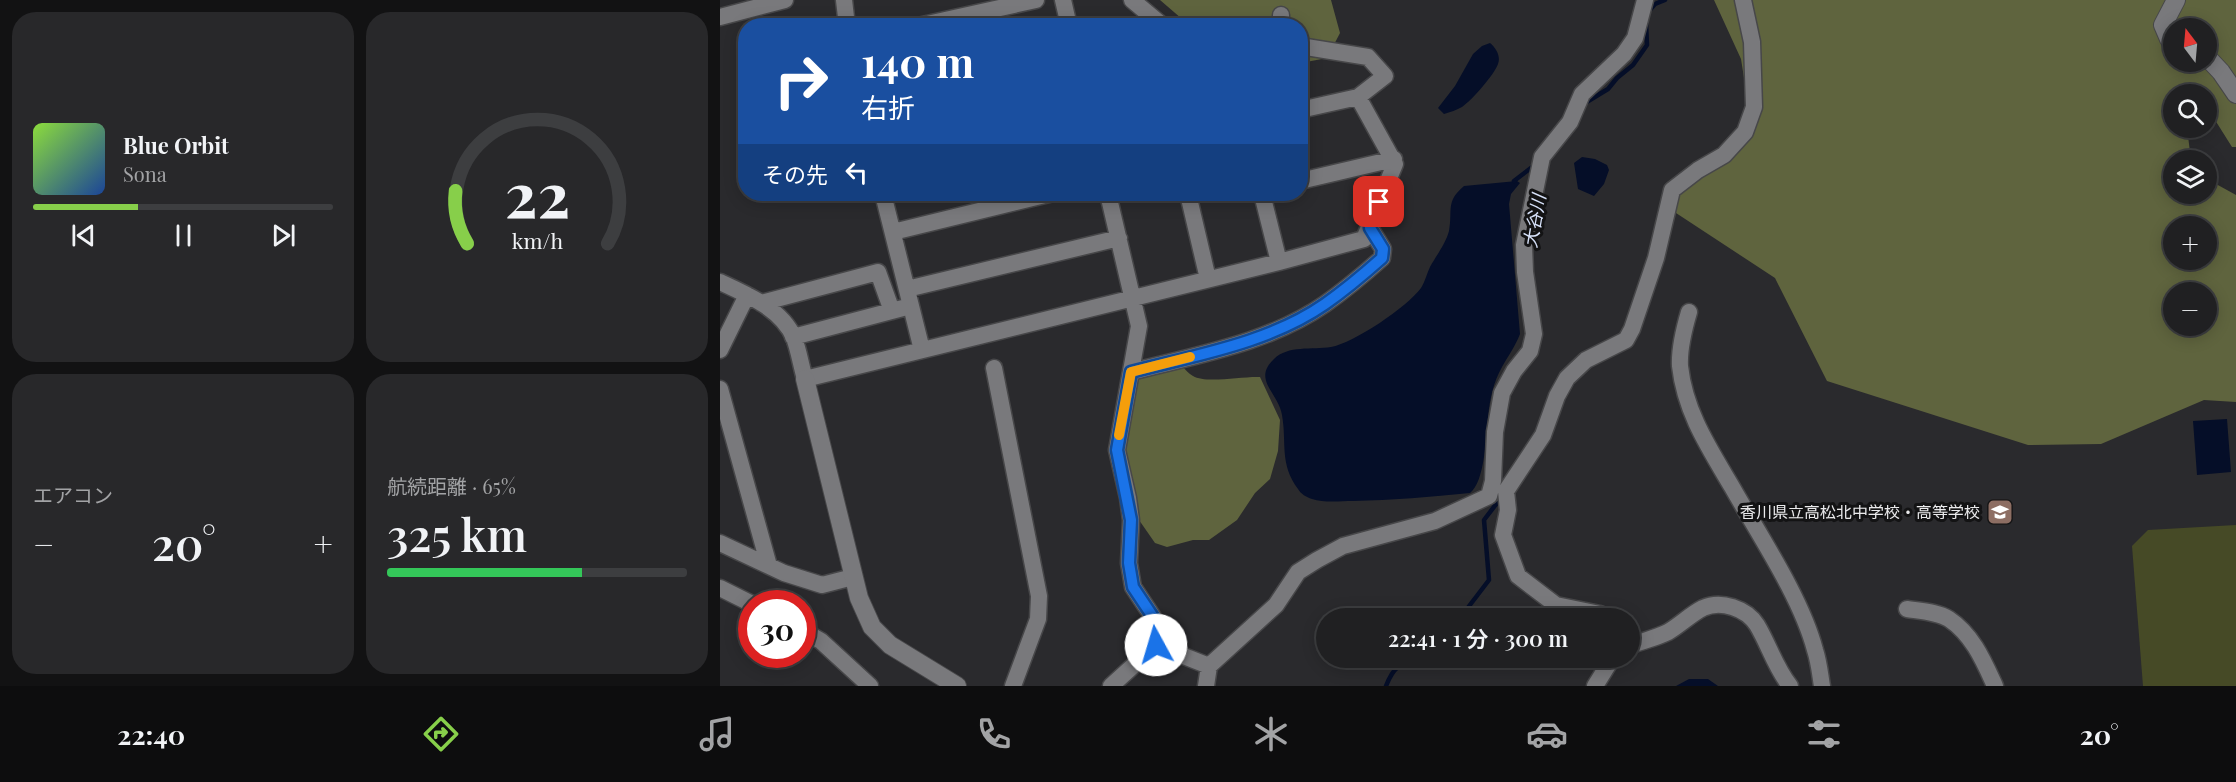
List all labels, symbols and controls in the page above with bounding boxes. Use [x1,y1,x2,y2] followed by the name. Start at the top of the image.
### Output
[2163,18,2217,72] north arrow
[2163,18,2217,336] map controls
[861,33,974,89] text: 140 m
[762,42,840,120] icon: right
[2163,84,2217,138] button: search
[861,89,915,125] text: 右折
[123,130,229,160] text: Blue Orbit
[504,150,570,234] text: 22
[2163,150,2217,204] button: layers
[840,156,873,189] icon: left
[762,159,828,189] text: その先
[123,160,167,187] text: Sona
[1353,176,1404,227] pin
[1362,185,1395,218] icon: arrive
[1518,190,1551,249] water label: 大谷川
[2163,216,2217,270] button: +
[67,219,100,252] icon: previous
[167,219,200,252] icon: pause
[267,219,300,252] icon: next
[511,227,563,255] text: km/h
[2163,282,2217,336] button: −
[387,472,516,499] text: 航続距離 · 65%
[33,481,113,508] text: エアコン
[1985,497,2015,527] school or university icon: 香川県立高松北中学校・高等学校
[1740,501,1980,522] place label: 香川県立高松北中学校・高等学校
[387,503,527,563] text: 325 km
[152,512,216,572] text: 20°
[33,521,54,565] text: −
[314,521,333,565] text: +
[738,590,816,668] speed limit sign: 30
[1124,613,1188,677] position arrow
[1388,623,1568,653] text: 22:41 · 1 分 · 300 m
[420,713,462,755] icon: directions
[696,713,738,755] icon: music
[973,713,1015,755] icon: phone
[1250,713,1292,755] icon: climate
[1526,713,1568,755] icon: car
[1803,713,1845,755] icon: filters
[117,716,185,752] text: 22:40
[2080,716,2119,752] text: 20°

